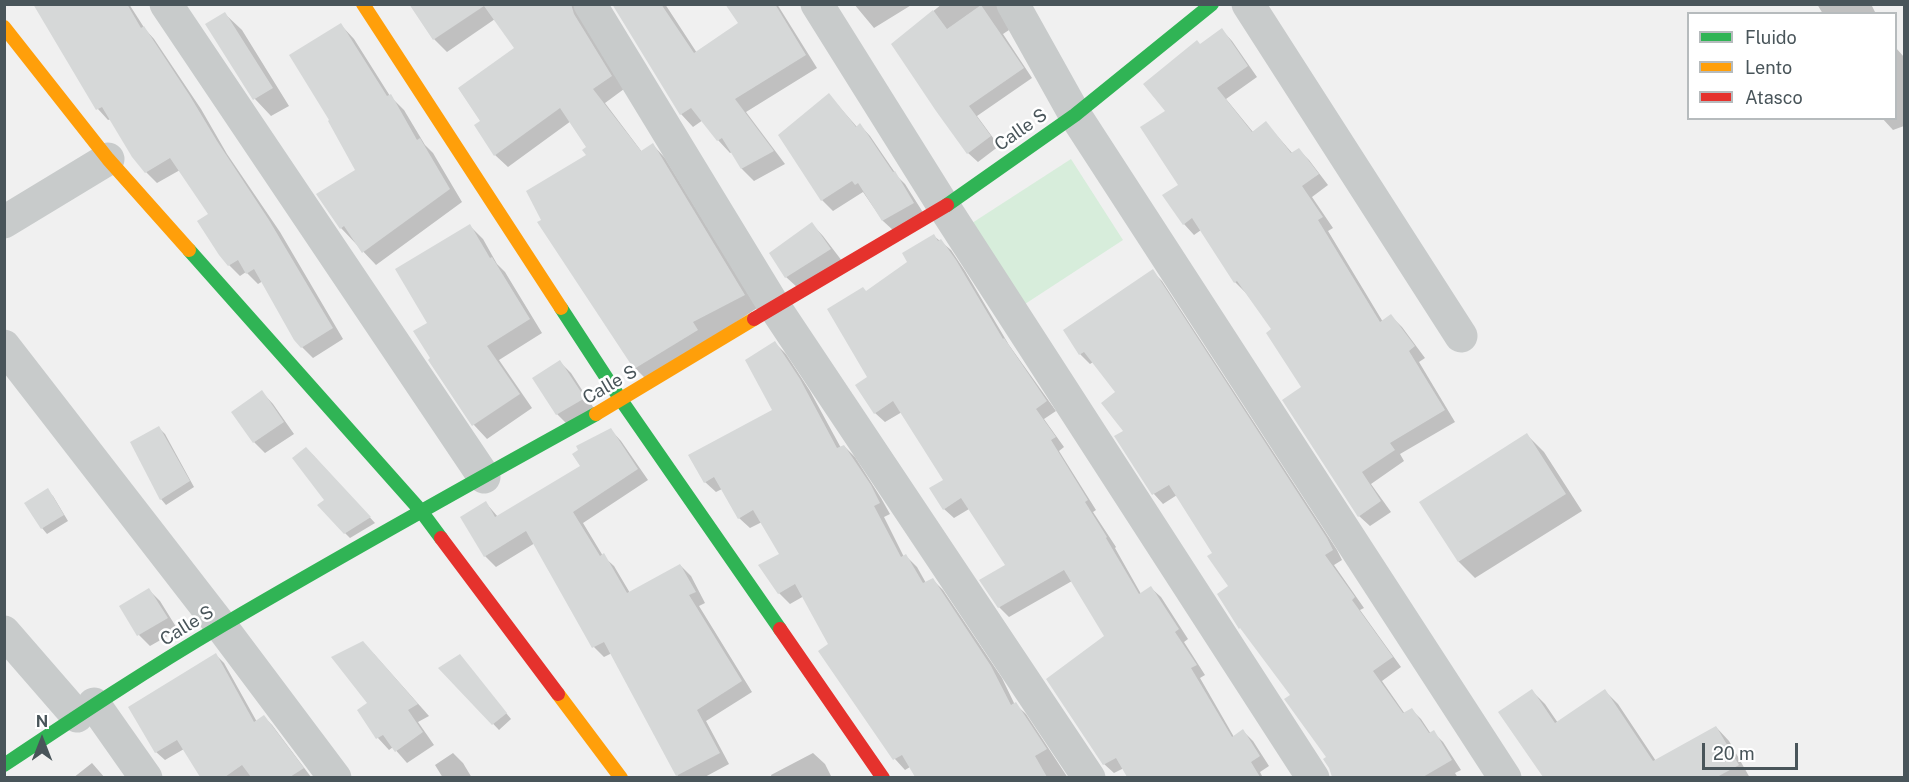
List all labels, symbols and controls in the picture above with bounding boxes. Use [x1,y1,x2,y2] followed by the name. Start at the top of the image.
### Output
[1687,12,1897,120] legend
[1745,27,1797,48] text: Fluido
[1745,57,1792,78] text: Lento
[1745,87,1803,108] text: Atasco
[991,104,1051,156] street label: Calle S
[579,361,641,409] street label: Calle S
[156,601,218,651] street label: Calle S
[12,710,72,770] north arrow
[36,712,48,731] text: N
[1705,731,1801,769] scale bar
[1713,743,1755,764] text: 20 m

